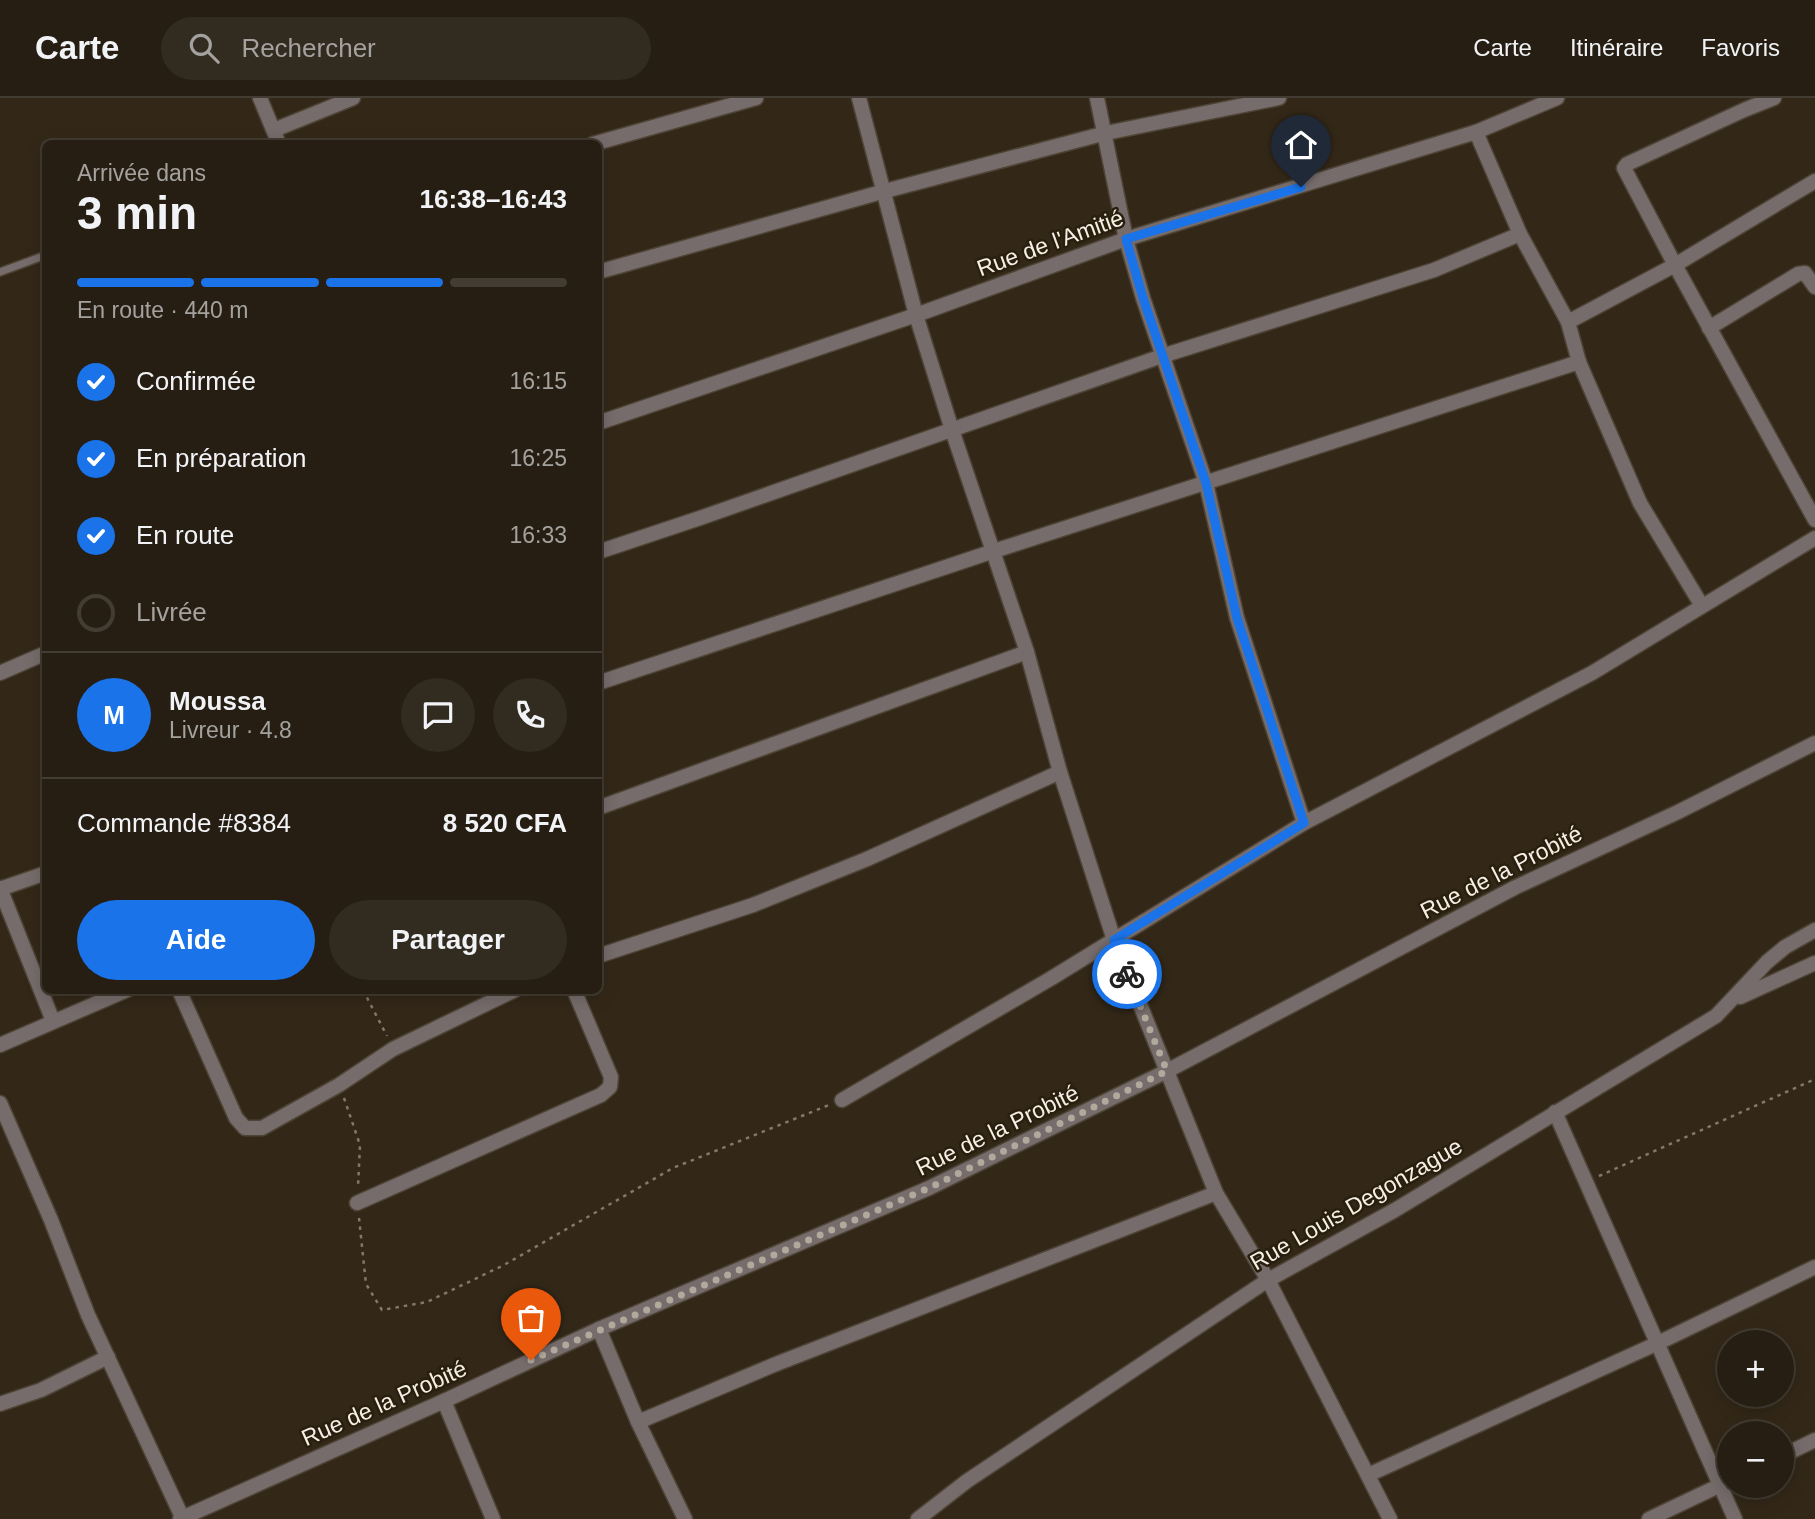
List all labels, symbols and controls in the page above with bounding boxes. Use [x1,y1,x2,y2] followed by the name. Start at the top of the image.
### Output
[161,17,651,80] search box
[35,29,119,66] text: Carte
[185,29,223,67] icon: search
[241,33,376,63] text: Rechercher
[1473,34,1532,61] text: Carte
[1570,34,1663,61] text: Itinéraire
[1701,34,1780,61] text: Favoris
[1271,115,1331,187] pin
[1282,126,1320,164] icon: home
[77,160,206,186] text: Arrivée dans
[420,184,567,214] text: 16:38–16:43
[77,187,197,239] text: 3 min
[973,204,1127,282] street label: Rue de l'Amitié
[77,297,248,323] text: En route · 440 m
[77,363,115,401] icon: check
[136,366,256,396] text: Confirmée
[509,368,567,394] text: 16:15
[77,440,115,478] icon: check
[136,443,307,473] text: En préparation
[509,445,567,471] text: 16:25
[77,517,115,555] icon: check
[136,520,234,550] text: En route
[509,522,567,548] text: 16:33
[136,597,207,627] text: Livrée
[401,678,475,752] button: chat
[493,678,567,752] button: phone
[169,686,266,716] text: Moussa
[103,700,125,730] text: M
[169,717,292,743] text: Livreur · 4.8
[77,808,291,838] text: Commande #8384
[443,808,567,838] text: 8 520 CFA
[1416,820,1586,924] street label: Rue de la Probité
[77,900,315,980] button: Aide
[329,900,567,980] button: Partager
[1092,939,1162,1009] courier
[1108,955,1146,993] icon: bike
[911,1079,1083,1181] street label: Rue de la Probité
[1245,1133,1467,1275] street label: Rue Louis Degonzague
[501,1288,561,1360] pin
[512,1299,550,1337] icon: bag
[1717,1330,1794,1498] map controls
[1717,1330,1794,1407] button: +
[298,1355,470,1451] street label: Rue de la Probité
[1717,1421,1794,1498] button: −

